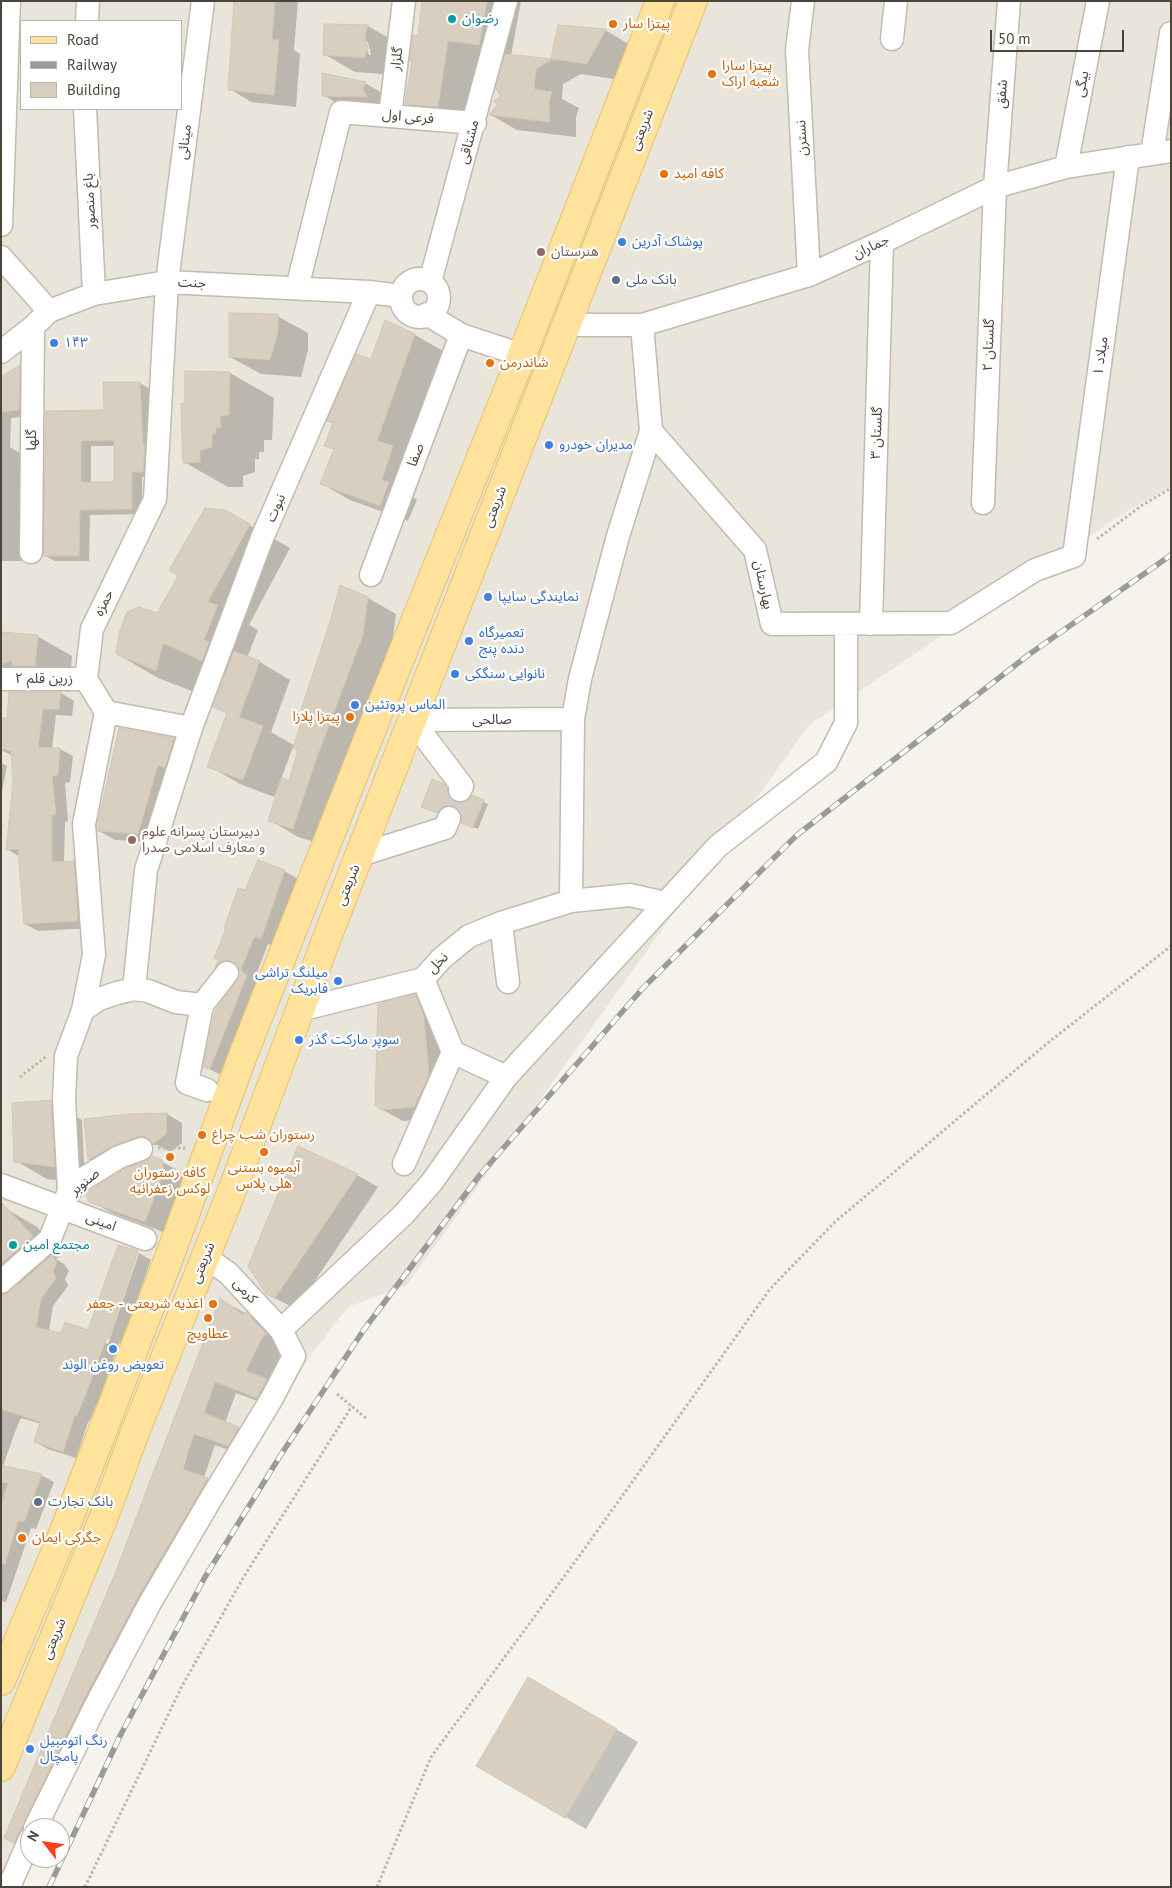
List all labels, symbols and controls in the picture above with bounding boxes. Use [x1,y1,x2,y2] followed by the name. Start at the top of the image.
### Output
[462,11,499,27] place label: رضوان
[446,13,458,25] marker: رضوان
[623,16,670,32] place label: پیتزا سار
[607,18,619,30] marker: پیتزا سار
[20,20,182,110] legend
[992,20,1126,52] scale bar
[998,29,1031,48] text: 50 m
[67,30,99,49] text: Road
[387,46,407,72] street label: گلزار
[67,55,117,74] text: Railway
[722,58,779,90] place label: پیتزا سارا شعبه اراک
[706,68,718,80] marker: پیتزا سارا شعبه اراک
[1071,69,1093,99] street label: بیگی
[993,79,1011,109] street label: شفق
[67,80,121,99] text: Building
[381,106,435,128] street label: فرعی اول
[626,107,658,153] street label: شریعتی
[455,118,483,166] street label: مشتاقی
[793,120,811,156] street label: نسترن
[174,123,196,161] street label: مینائی
[674,166,724,182] place label: کافه امید
[658,168,670,180] marker: کافه امید
[80,173,100,229] street label: باغ منصور
[850,231,892,263] street label: جماران
[632,234,703,250] place label: پوشاک آدرین
[616,236,628,248] marker: پوشاک آدرین
[551,244,599,260] place label: هنرستان
[535,246,547,258] marker: هنرستان
[626,272,677,288] place label: بانک ملی
[178,274,206,292] street label: جنت
[610,274,622,286] marker: بانک ملی
[980,318,998,372] street label: گلستان ۲
[64,335,88,351] place label: ۱۴۳
[1090,335,1112,377] street label: میلاد ۱
[48,337,60,349] marker: ۱۴۳
[500,355,548,371] place label: شاندرمن
[484,357,496,369] marker: شاندرمن
[868,406,886,460] street label: گلستان ۳
[23,429,41,451] street label: گلها
[559,437,633,453] place label: مدیران خودرو
[543,439,555,451] marker: مدیران خودرو
[404,441,428,469] street label: صفا
[479,484,511,530] street label: شریعتی
[263,491,289,525] street label: نبوت
[750,559,776,611] street label: بهارستان
[91,587,117,619] street label: حمزه
[498,589,579,605] place label: نمایندگی سایپا
[482,591,494,603] marker: نمایندگی سایپا
[479,625,524,658] place label: تعمیرگاه دنده پنج
[463,635,475,647] marker: تعمیرگاه دنده پنج
[465,666,545,682] place label: نانوایی سنگکی
[449,668,461,680] marker: نانوایی سنگکی
[15,671,73,687] street label: زرین قلم ۲
[365,697,445,713] place label: الماس پروتئین
[349,699,361,711] marker: الماس پروتئین
[292,709,340,725] place label: پیتزا پلازا
[344,711,356,723] marker: پیتزا پلازا
[472,712,512,728] street label: صالحی
[142,824,265,856] place label: دبیرستان پسرانه علوم و معارف اسلامی صدرا
[126,834,138,846] marker: دبیرستان پسرانه علوم و معارف اسلامی صدرا
[332,862,364,908] street label: شریعتی
[424,949,452,977] street label: نخل
[255,965,328,998] place label: میلنگ تراشی فابریک
[332,975,344,987] marker: میلنگ تراشی فابریک
[309,1032,399,1048] place label: سوپر مارکت گذر
[293,1034,305,1046] marker: سوپر مارکت گذر
[212,1127,315,1143] place label: رستوران شب چراغ
[196,1129,208,1141] marker: رستوران شب چراغ
[258,1146,270,1158] marker: آبمیوه بستنی هلی پلاس
[164,1151,176,1163] marker: کافه رستوران لوکس زعفرانیه
[228,1160,300,1192] place label: آبمیوه بستنی هلی پلاس
[67,1165,103,1199] street label: صنوبر
[130,1165,210,1198] place label: کافه رستوران لوکس زعفرانیه
[84,1209,118,1235] street label: امینی
[23,1237,90,1253] place label: مجتمع امین
[7,1239,19,1251] marker: مجتمع امین
[187,1240,219,1286] street label: شریعتی
[229,1275,261,1307] street label: کرمی
[87,1296,203,1312] place label: اغذیه شریعتی - جعفر
[207,1298,219,1310] marker: اغذیه شریعتی - جعفر
[202,1312,214,1324] marker: عطاویچ
[187,1326,229,1342] place label: عطاویچ
[107,1343,119,1355] marker: تعویض روغن الوند
[62,1357,164,1373] place label: تعویض روغن الوند
[48,1494,113,1510] place label: بانک تجارت
[32,1496,44,1508] marker: بانک تجارت
[32,1530,101,1546] place label: جگرکی ایمان
[16,1532,28,1544] marker: جگرکی ایمان
[38,1616,70,1662] street label: شریعتی
[40,1733,108,1765] place label: رنگ اتومبیل پامچال
[24,1743,36,1755] marker: رنگ اتومبیل پامچال
[20,1818,70,1868] north arrow
[23,1828,43,1844] text: N

